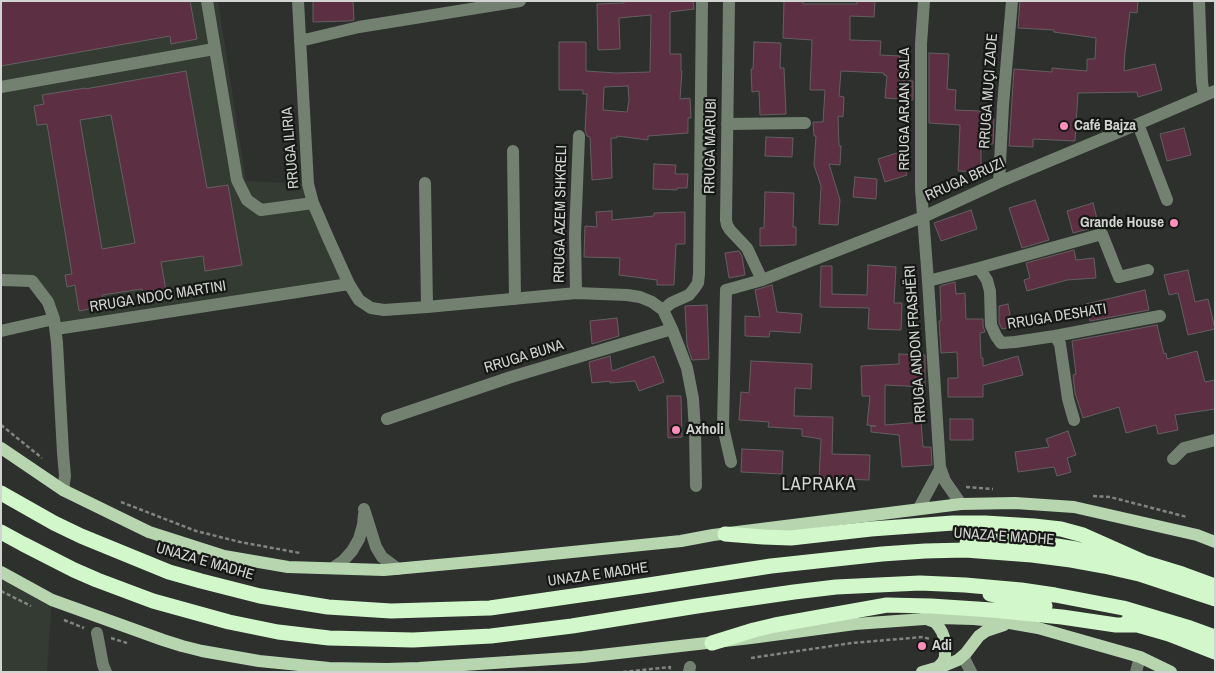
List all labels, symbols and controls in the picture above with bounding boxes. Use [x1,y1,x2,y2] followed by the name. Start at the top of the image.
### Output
[976,33,1002,149] street label: RRUGA MUÇI ZADE
[896,47,914,171] street label: RRUGA ARJAN SALA
[701,98,721,194] street label: RRUGA MARUBI
[278,106,304,190] street label: RRUGA ILIRIA
[1074,117,1136,135] place label: Café Bajza
[1058,120,1070,132] marker: Café Bajza
[551,145,571,283] street label: RRUGA AZEM SHKRELI
[923,155,1007,205] street label: RRUGA BRUZI
[1080,214,1164,232] place label: Grande House
[1168,217,1180,229] marker: Grande House
[902,265,930,423] street label: RRUGA ANDON FRASHËRI
[89,277,227,317] street label: RRUGA NDOC MARTINI
[1006,300,1108,334] street label: RRUGA DESHATI
[482,336,566,378] street label: RRUGA BUNA
[686,421,724,439] place label: Axholi
[670,424,682,436] marker: Axholi
[781,474,857,496] district label: LAPRAKA
[953,524,1055,550] street label: UNAZA E MADHE
[154,539,256,585] street label: UNAZA E MADHE
[547,559,649,591] street label: UNAZA E MADHE
[932,637,952,655] place label: Adi
[916,640,928,652] marker: Adi

